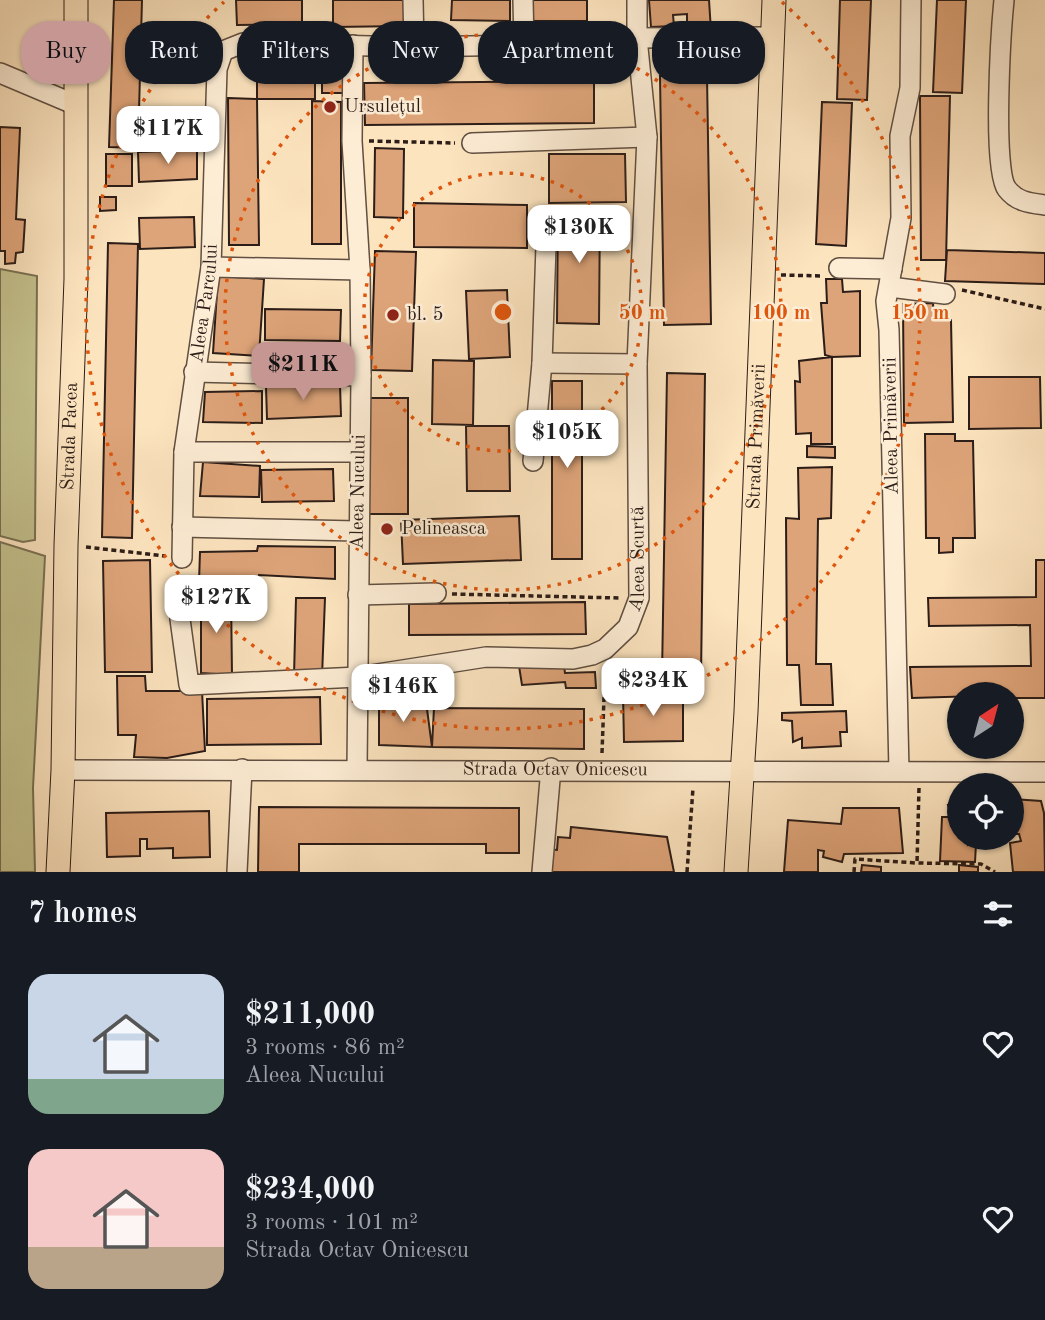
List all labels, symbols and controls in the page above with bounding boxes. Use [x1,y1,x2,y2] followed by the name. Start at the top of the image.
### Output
[21,21,111,84] chip: Buy
[125,21,223,84] chip: Rent
[237,21,354,84] chip: Filters
[368,21,464,84] chip: New
[478,21,638,84] chip: Apartment
[652,21,765,84] chip: House
[344,98,421,117] place label: Ursulețul
[322,99,338,115] marker: Ursulețul
[119,106,217,166] pin: $117K
[132,117,204,140] text: $117K
[530,205,628,265] pin: $130K
[543,216,615,239] text: $130K
[188,244,221,364] street label: Aleea Parcului
[491,300,515,324] centre of rings
[618,303,666,324] text: 50 m
[751,303,811,324] text: 100 m
[890,303,950,324] text: 150 m
[407,306,444,325] place label: bl. 5
[385,307,401,323] marker: bl. 5
[254,342,352,402] pin: $211K
[267,353,339,376] text: $211K
[881,357,903,495] street label: Aleea Primăverii
[744,363,769,510] street label: Strada Primăverii
[59,381,82,491] street label: Strada Pacea
[518,410,616,470] pin: $105K
[531,421,603,444] text: $105K
[348,434,370,550] street label: Aleea Nucului
[625,505,648,614] street label: Aleea Scurtă
[401,520,487,539] place label: Pelineasca
[379,521,395,537] marker: Pelineasca
[167,576,265,635] pin: $127K
[180,586,252,609] text: $127K
[604,658,702,718] pin: $234K
[354,664,452,724] pin: $146K
[617,669,689,692] text: $234K
[367,675,439,698] text: $146K
[947,682,1024,760] north arrow
[947,682,1024,850] map controls
[462,760,648,780] street label: Strada Octav Onicescu
[947,773,1024,850] button: locate
[979,895,1017,933] icon: filters
[28,899,137,929] text: 7 homes
[245,1000,375,1030] text: $211,000
[84,1002,168,1086] icon: home
[979,1025,1017,1063] icon: heart
[245,1036,405,1059] text: 3 rooms · 86 m²
[245,1064,385,1087] text: Aleea Nucului
[245,1175,375,1205] text: $234,000
[84,1177,168,1261] icon: home
[979,1200,1017,1238] icon: heart
[245,1211,418,1234] text: 3 rooms · 101 m²
[245,1239,469,1262] text: Strada Octav Onicescu

